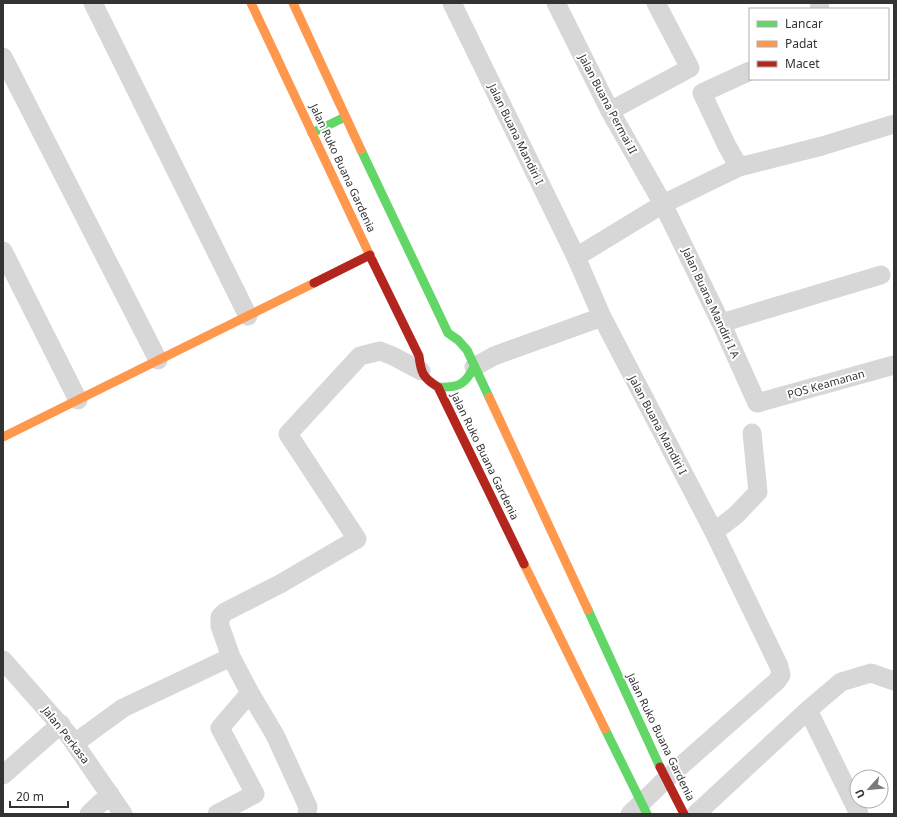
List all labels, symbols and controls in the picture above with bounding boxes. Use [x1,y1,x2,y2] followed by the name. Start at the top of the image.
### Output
[749,8,889,80] legend
[785,15,823,32] text: Lancar
[785,35,818,52] text: Padat
[575,50,641,156] street label: Jalan Buana Permai II
[785,55,820,72] text: Macet
[485,80,547,187] street label: Jalan Buana Mandiri I
[307,100,380,234] street label: Jalan Ruko Buana Gardenia
[679,244,744,361] street label: Jalan Buana Mandiri I A
[786,365,866,402] street label: POS Keamanan
[625,372,691,477] street label: Jalan Buana Mandiri I
[448,389,523,522] street label: Jalan Ruko Buana Gardenia
[624,670,699,803] street label: Jalan Ruko Buana Gardenia
[39,702,93,766] street label: Jalan Perkasa
[849,769,889,809] north arrow
[10,783,68,809] scale bar
[851,787,868,801] text: U
[16,788,44,805] text: 20 m

